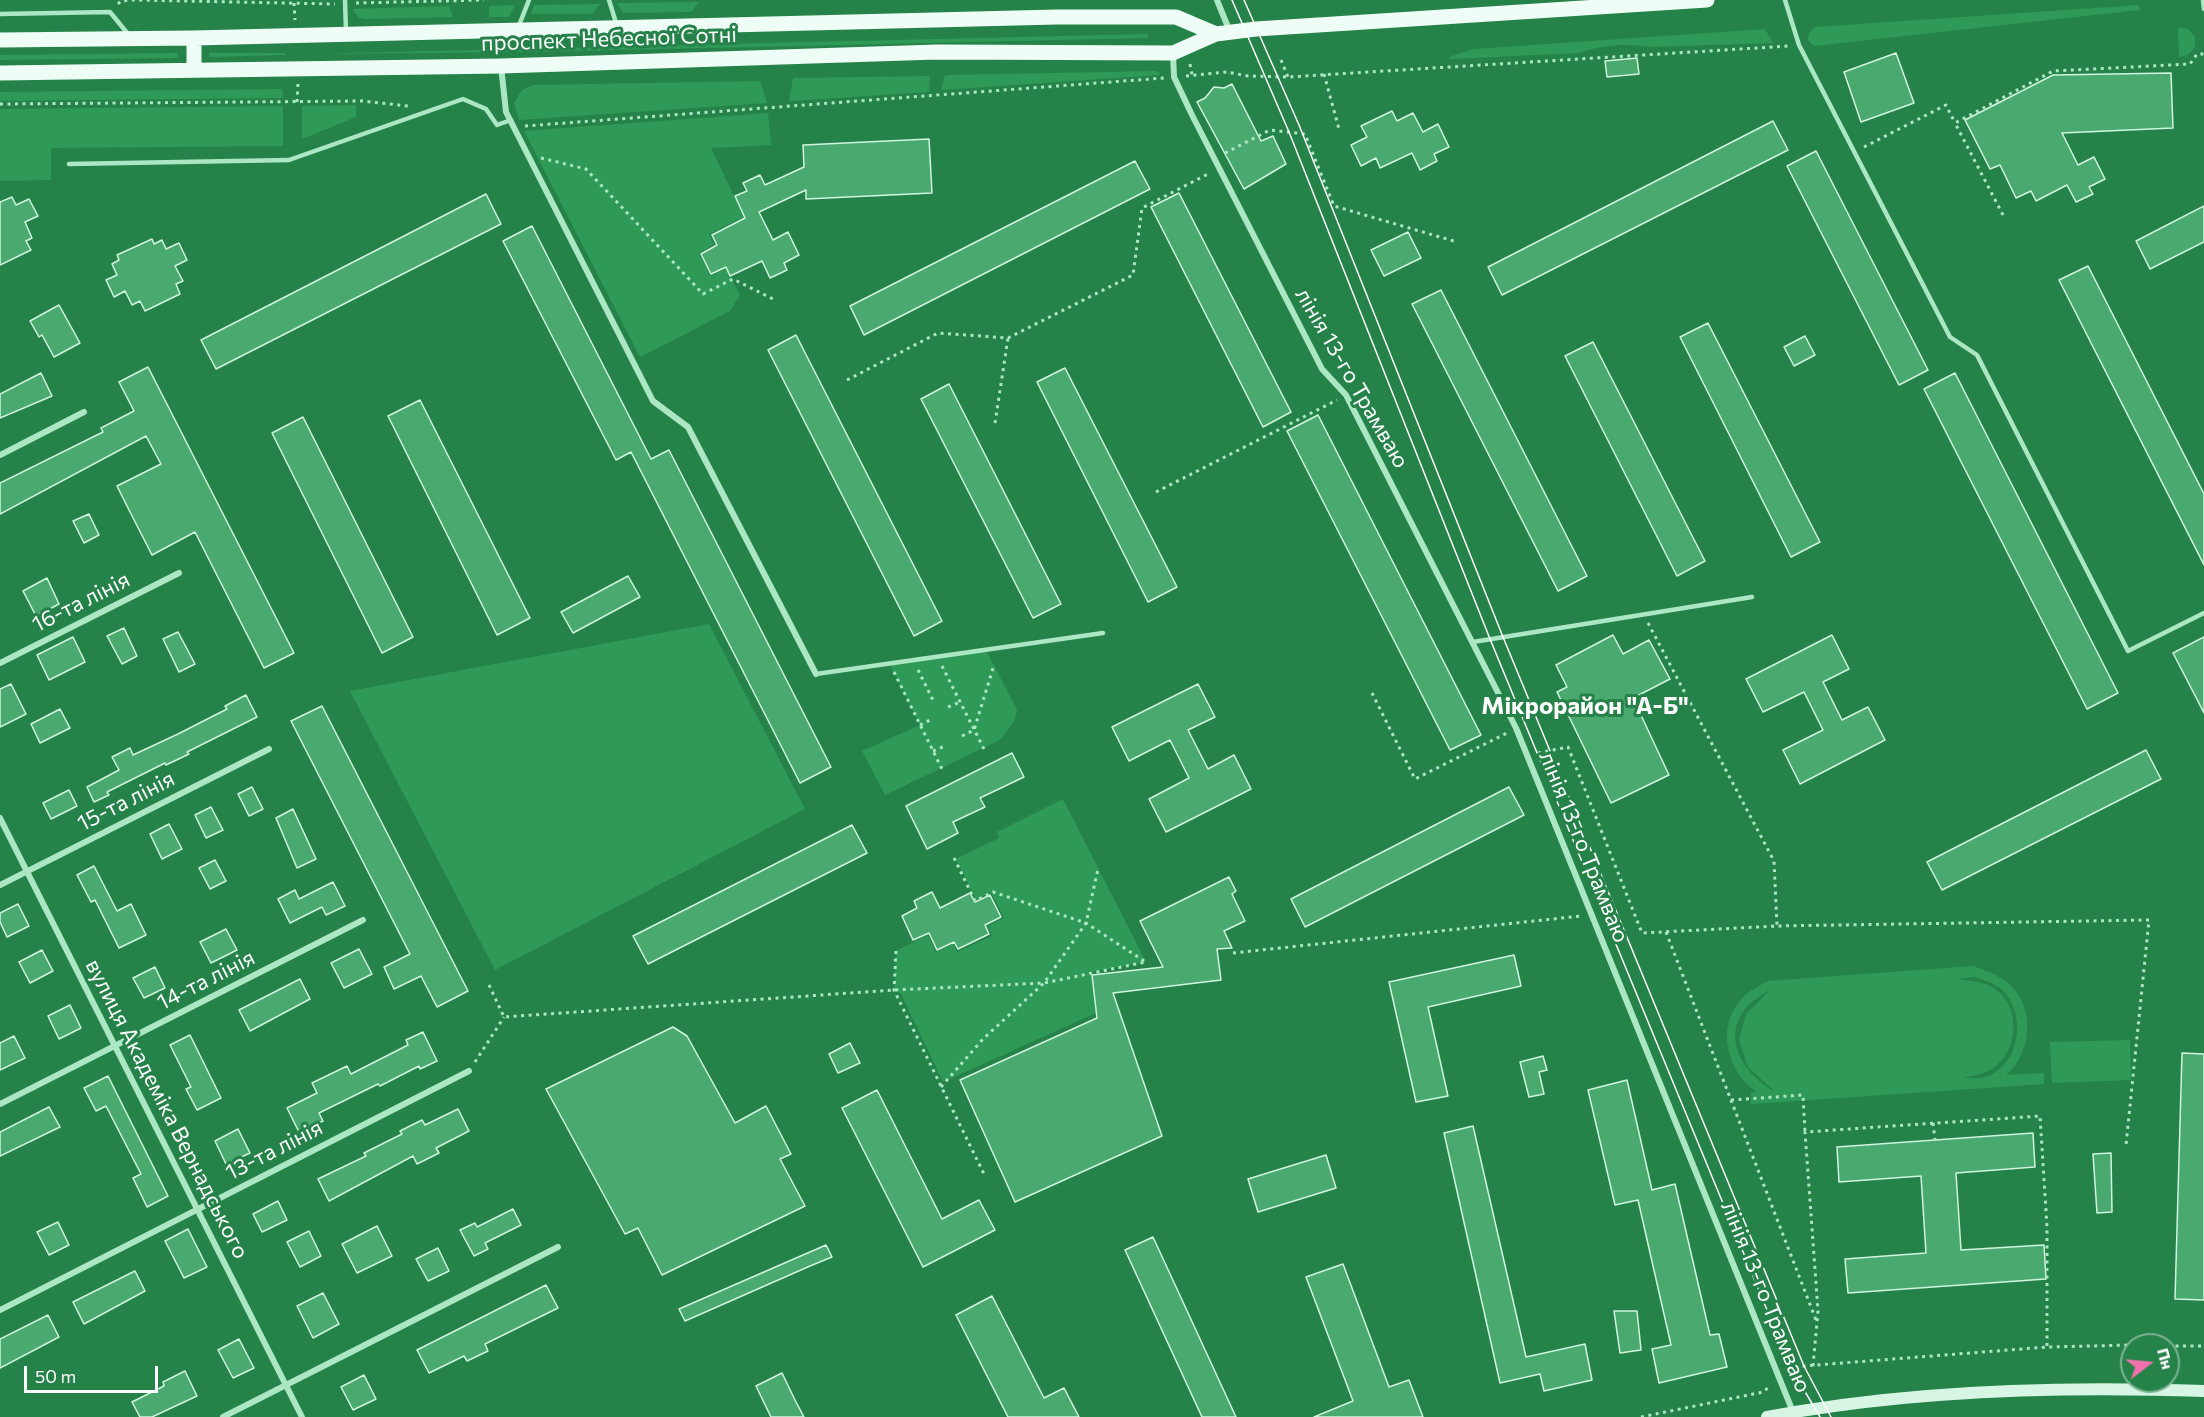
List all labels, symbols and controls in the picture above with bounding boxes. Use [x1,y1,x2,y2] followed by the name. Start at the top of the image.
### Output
[481,21,737,57] street label: проспект Небесної Сотні
[1290,283,1414,473] street label: лінія 13-го Трамваю
[28,566,134,638] street label: 16-та лінія
[1481,692,1689,720] district label: Мікрорайон "А-Б"
[1534,748,1634,946] street label: лінія 13-го Трамваю
[73,765,179,837] street label: 15-та лінія
[153,944,259,1016] street label: 14-та лінія
[80,955,254,1263] street label: вулиця Академіка Вернадського
[221,1114,327,1186] street label: 13-та лінія
[1716,1198,1816,1396] street label: лінія 13-го Трамваю
[2120,1333,2180,1393] north arrow
[2154,1346,2178,1371] text: Пн
[27,1354,160,1392] scale bar
[35,1365,76,1387] text: 50 m

